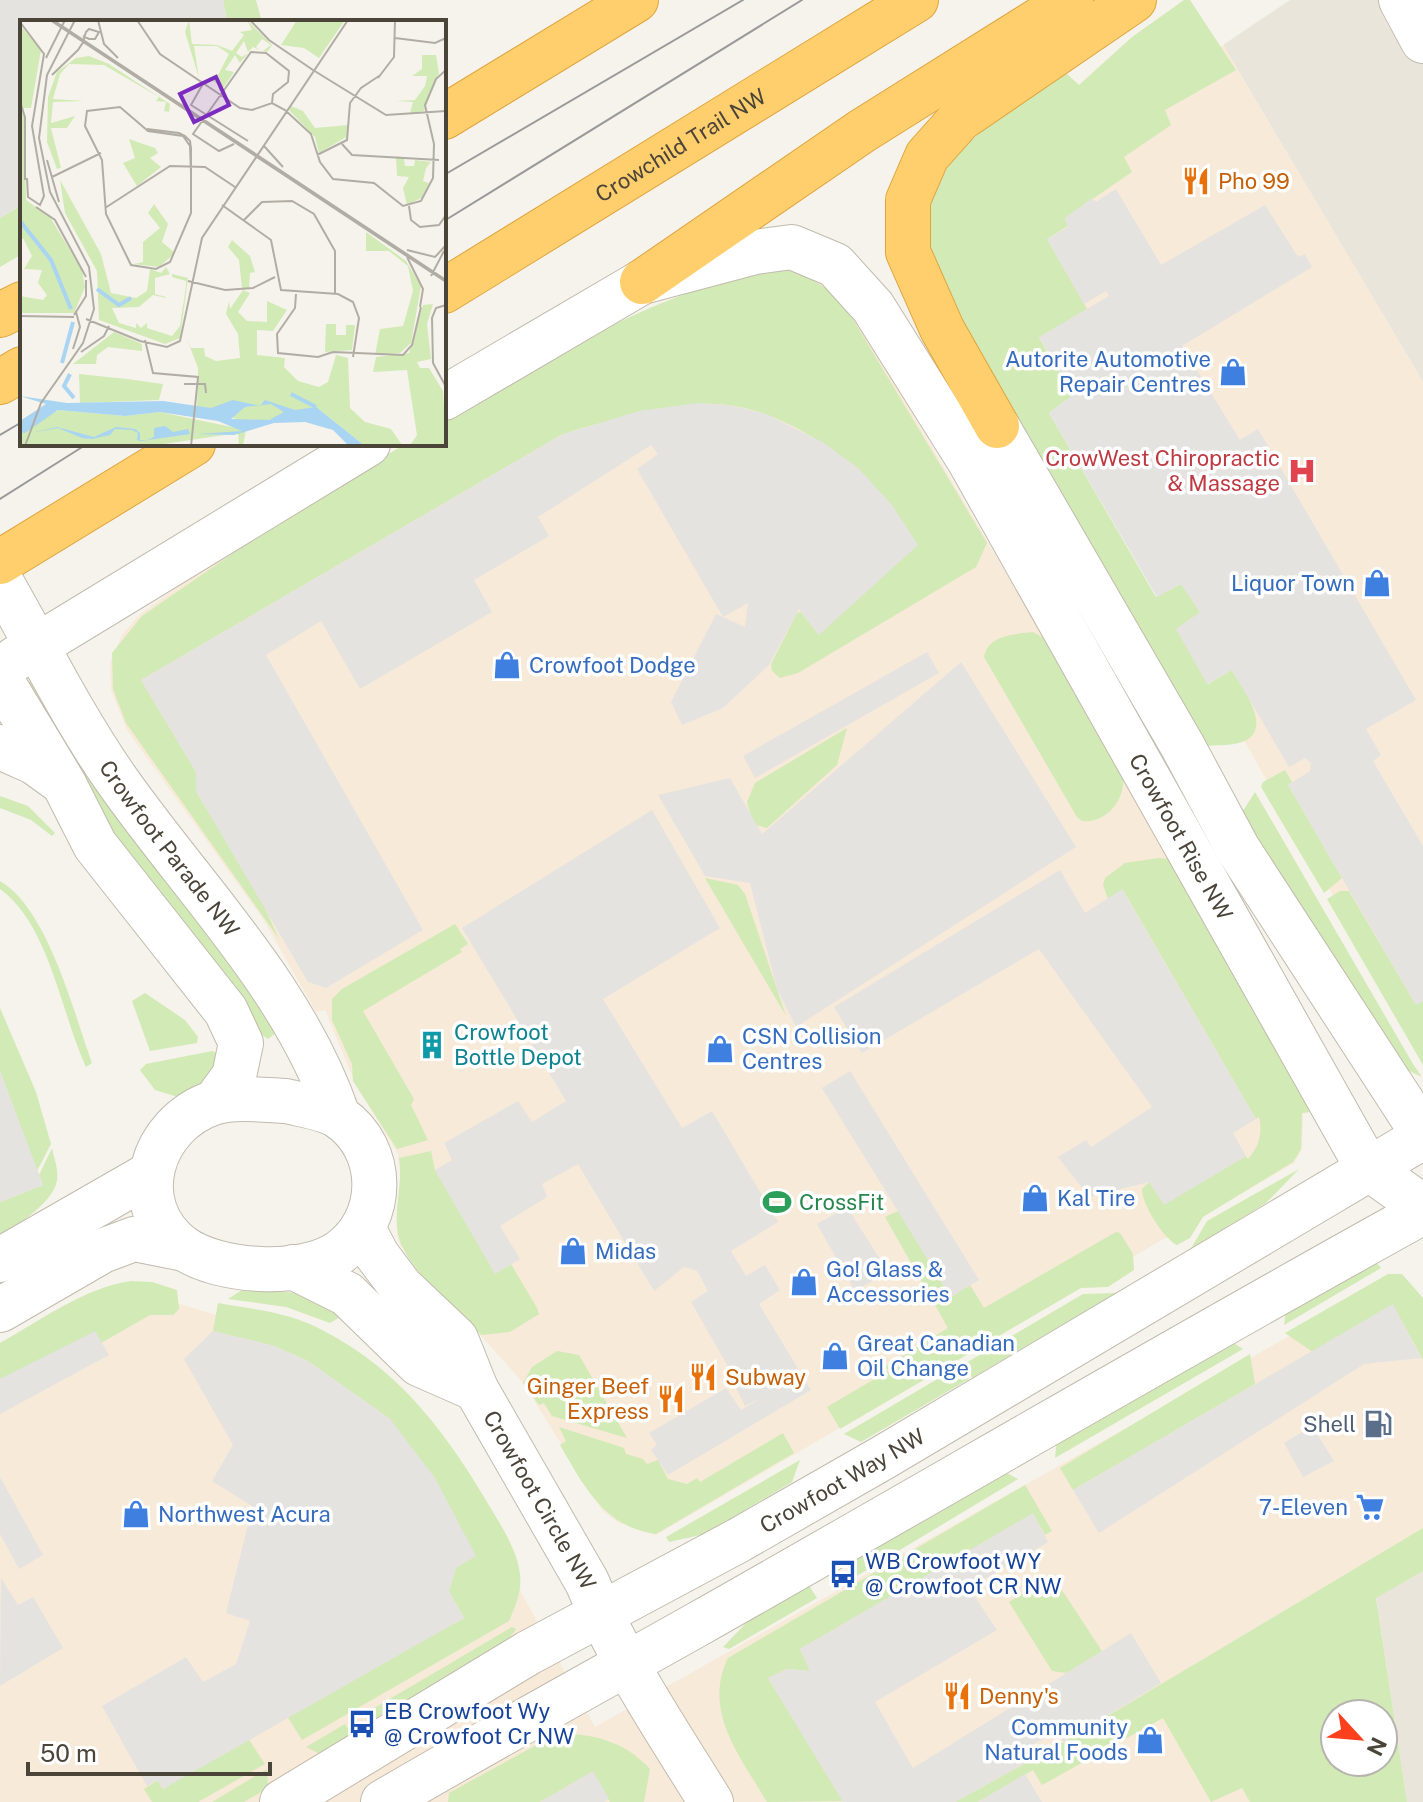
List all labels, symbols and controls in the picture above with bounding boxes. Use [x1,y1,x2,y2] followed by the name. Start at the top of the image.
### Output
[20,20,446,446] inset map
[591,83,771,207] street label: Crowchild Trail NW
[1181,166,1211,196] restaurant icon: Pho 99
[1218,168,1290,194] place label: Pho 99
[1005,346,1211,397] place label: Autorite Automotive Repair Centres
[1218,357,1248,387] shop icon: Autorite Automotive Repair Centres
[1045,445,1280,496] place label: CrowWest Chiropractic & Massage
[1287,456,1317,486] hospital icon: CrowWest Chiropractic & Massage
[1362,568,1392,598] shop icon: Liquor Town
[1231,570,1355,596] place label: Liquor Town
[492,650,522,680] shop icon: Crowfoot Dodge
[529,652,696,678] place label: Crowfoot Dodge
[1124,749,1238,925] street label: Crowfoot Rise NW
[94,755,245,942] street label: Crowfoot Parade NW
[454,1019,582,1070] place label: Crowfoot Bottle Depot
[742,1023,881,1074] place label: CSN Collision Centres
[417,1030,447,1060] building icon: Crowfoot Bottle Depot
[705,1034,735,1064] shop icon: CSN Collision Centres
[1020,1183,1050,1213] shop icon: Kal Tire
[1057,1185,1136,1211] place label: Kal Tire
[762,1187,792,1217] sports icon: CrossFit
[799,1189,884,1215] place label: CrossFit
[558,1236,588,1266] shop icon: Midas
[595,1238,656,1264] place label: Midas
[826,1256,950,1307] place label: Go! Glass & Accessories
[789,1267,819,1297] shop icon: Go! Glass & Accessories
[857,1330,1015,1381] place label: Great Canadian Oil Change
[820,1341,850,1371] shop icon: Great Canadian Oil Change
[688,1362,718,1392] restaurant icon: Subway
[725,1364,806,1390] place label: Subway
[527,1373,649,1424] place label: Ginger Beef Express
[656,1384,686,1414] restaurant icon: Ginger Beef Express
[478,1406,602,1594] street label: Crowfoot Circle NW
[1363,1409,1393,1439] fuel station icon: Shell
[1303,1411,1356,1437] place label: Shell
[755,1423,929,1538] street label: Crowfoot Way NW
[1355,1492,1385,1522] supermarket icon: 7-Eleven
[1259,1494,1348,1520] place label: 7-Eleven
[121,1499,151,1529] shop icon: Northwest Acura
[158,1501,331,1527] place label: Northwest Acura
[865,1548,1062,1599] place label: WB Crowfoot WY @ Crowfoot CR NW
[828,1559,858,1589] bus stop icon: WB Crowfoot WY @ Crowfoot CR NW
[942,1681,972,1711] restaurant icon: Denny's
[979,1683,1059,1709] place label: Denny's
[384,1698,574,1749] place label: EB Crowfoot Wy @ Crowfoot Cr NW
[1319,1698,1399,1778] north arrow
[347,1709,377,1739] bus stop icon: EB Crowfoot Wy @ Crowfoot Cr NW
[984,1714,1128,1765] place label: Community Natural Foods
[1135,1725,1165,1755] shop icon: Community Natural Foods
[28,1726,270,1776] scale bar
[1362,1733,1392,1760] text: N
[40,1739,97,1767] text: 50 m

